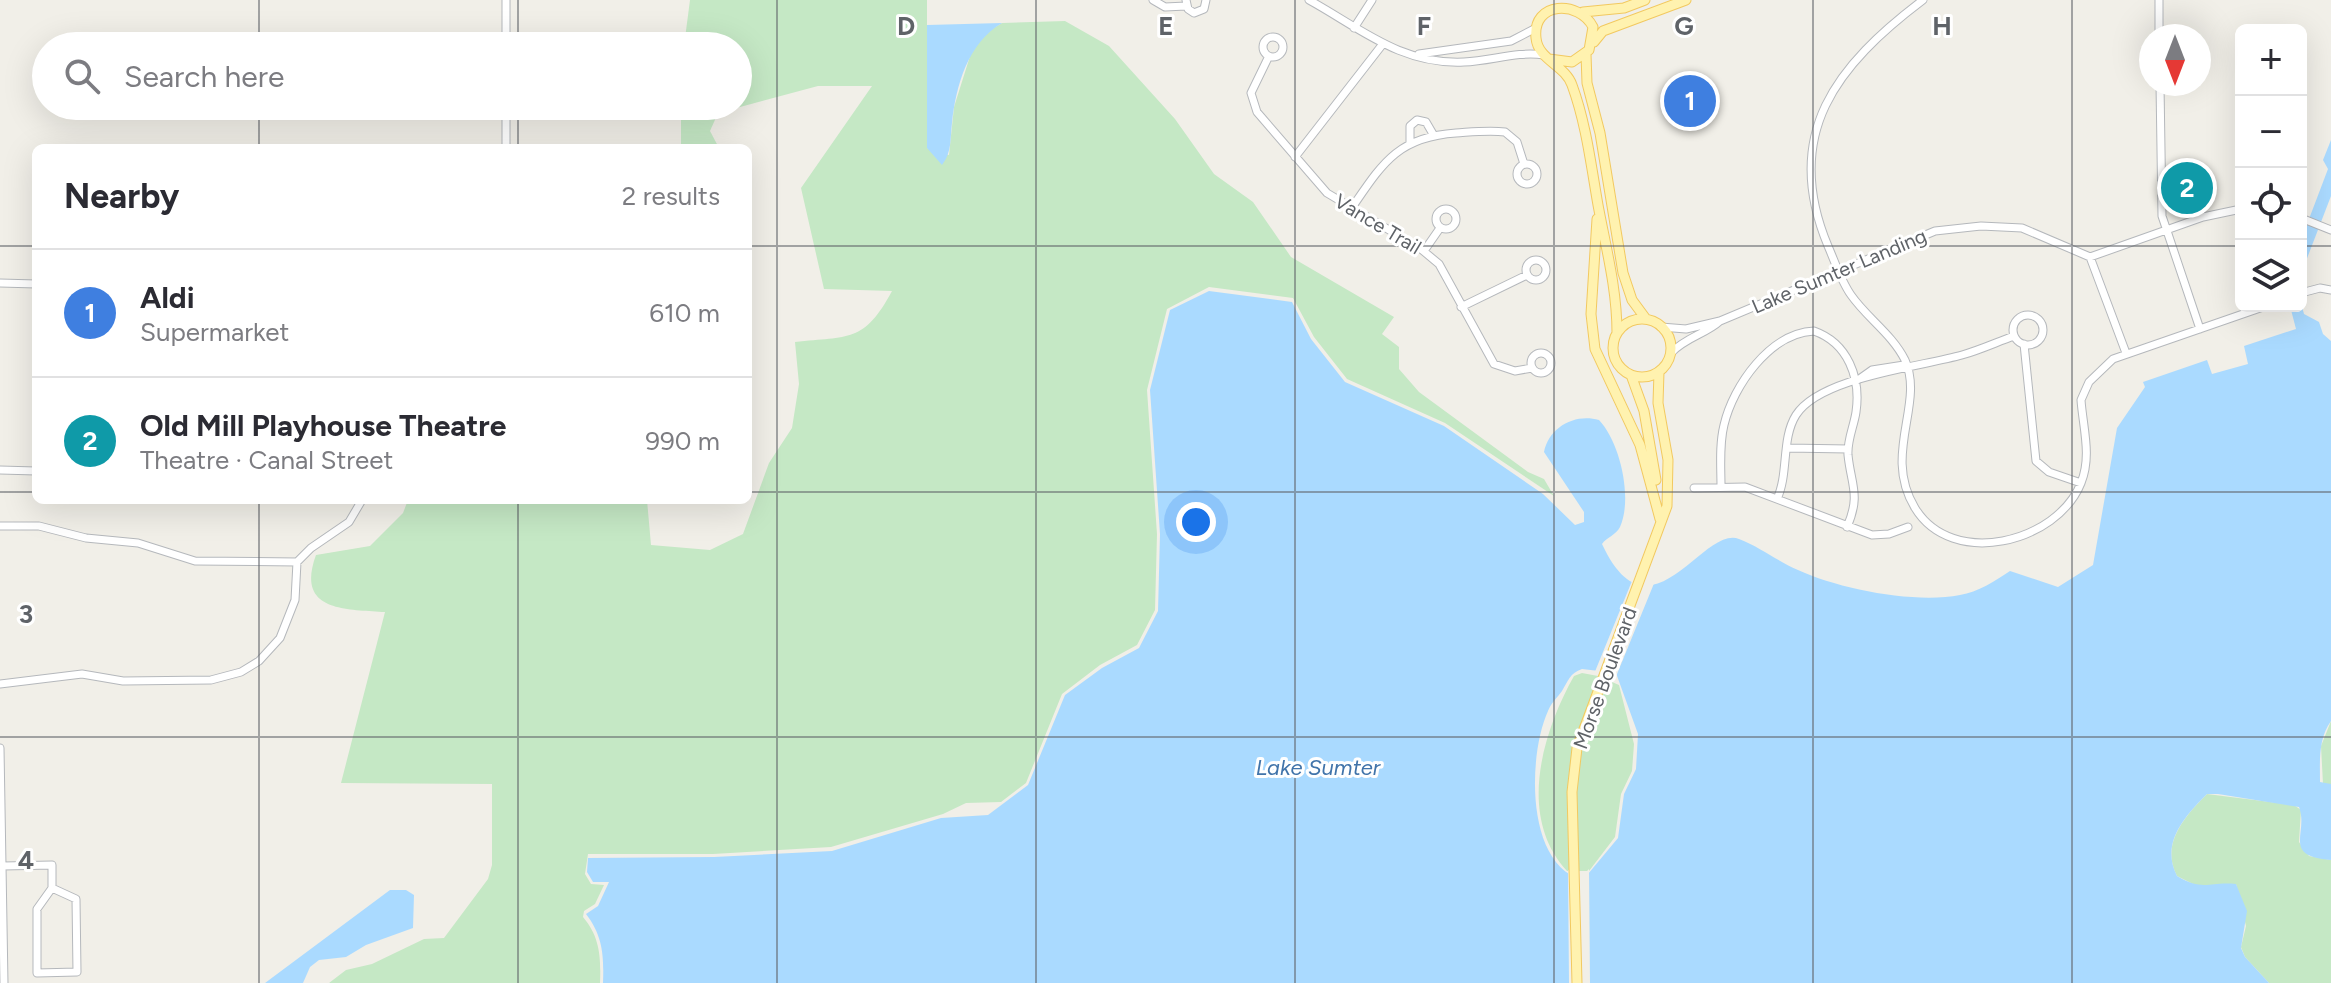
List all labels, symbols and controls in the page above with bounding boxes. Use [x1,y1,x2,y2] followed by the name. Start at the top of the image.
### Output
[897,10,915,42] text: D
[1158,10,1174,42] text: E
[1417,10,1431,42] text: F
[1674,10,1694,42] text: G
[1932,10,1952,42] text: H
[2139,24,2211,96] north arrow
[2235,24,2307,312] map controls
[2235,24,2307,96] button: +
[32,32,752,120] search box
[60,54,104,98] icon: search
[124,58,284,95] text: Search here
[1664,71,1716,131] pin: 1
[2235,96,2307,168] button: −
[2161,158,2213,218] pin: 2
[2235,168,2307,240] button: locate
[64,176,179,217] text: Nearby
[622,180,720,212] text: 2 results
[1330,189,1426,259] street label: Vance Trail
[1748,223,1930,319] street label: Lake Sumter Landing
[2235,240,2307,312] button: layers
[140,279,195,316] text: Aldi
[85,297,95,329] text: 1
[649,297,720,329] text: 610 m
[140,316,289,348] text: Supermarket
[140,407,506,444] text: Old Mill Playhouse Theatre
[82,425,98,457] text: 2
[645,425,720,457] text: 990 m
[140,444,393,476] text: Theatre · Canal Street
[1176,502,1216,542] your location
[19,598,33,630] text: 3
[1568,604,1642,752] street label: Morse Boulevard
[1256,754,1382,781] water label: Lake Sumter
[18,844,34,876] text: 4

